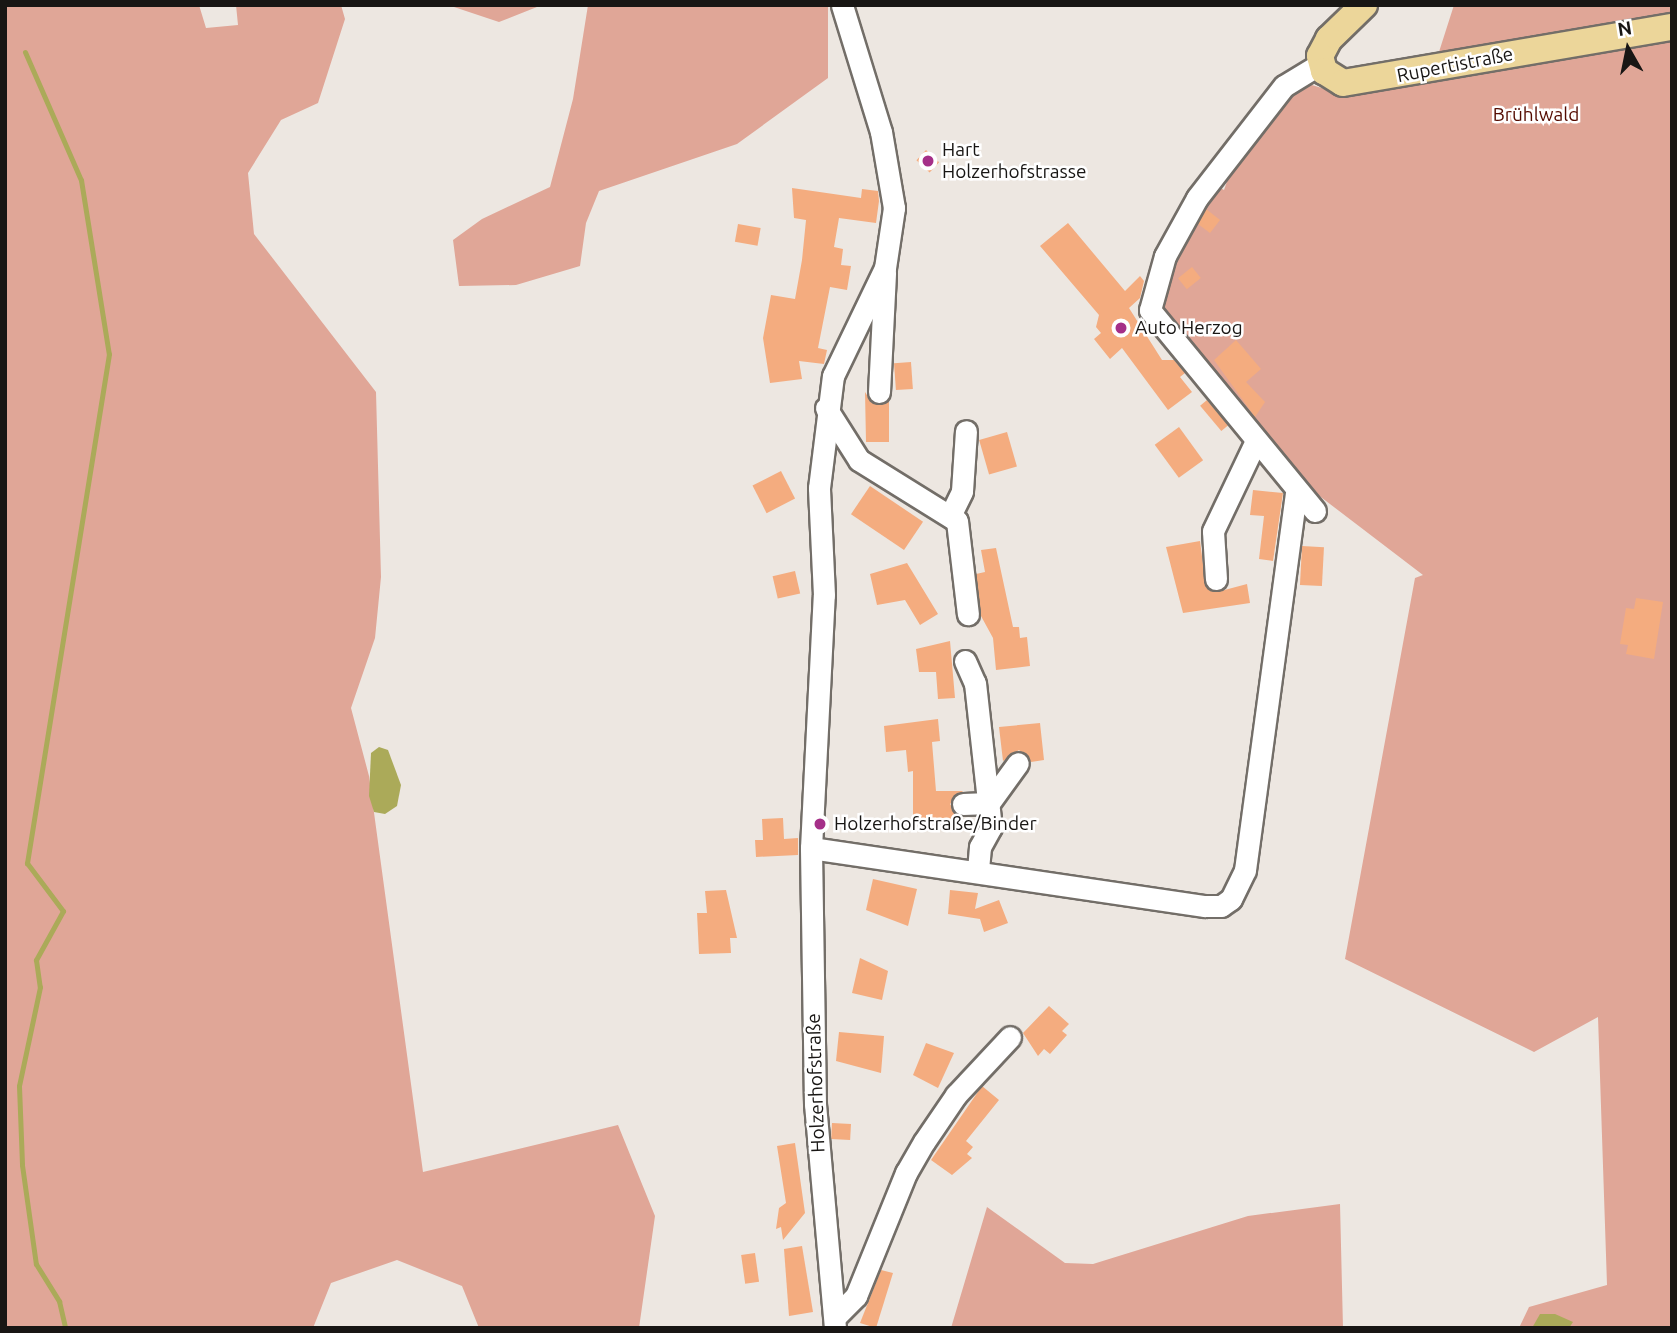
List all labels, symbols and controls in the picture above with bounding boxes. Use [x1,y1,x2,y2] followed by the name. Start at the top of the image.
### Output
[1593,14,1663,84] north arrow
[1616,16,1633,40] text: N
[1395,43,1515,87] street label: Rupertistraße
[1493,104,1579,126] park label: Brühlwald
[942,139,1086,183] place label: Hart Holzerhofstrasse
[920,153,936,169] marker: Hart Holzerhofstrasse
[1135,317,1243,339] place label: Auto Herzog
[1113,320,1129,336] marker: Auto Herzog
[834,813,1037,835] place label: Holzerhofstraße/Binder
[812,816,828,832] marker: Holzerhofstraße/Binder
[802,1013,830,1153] street label: Holzerhofstraße

